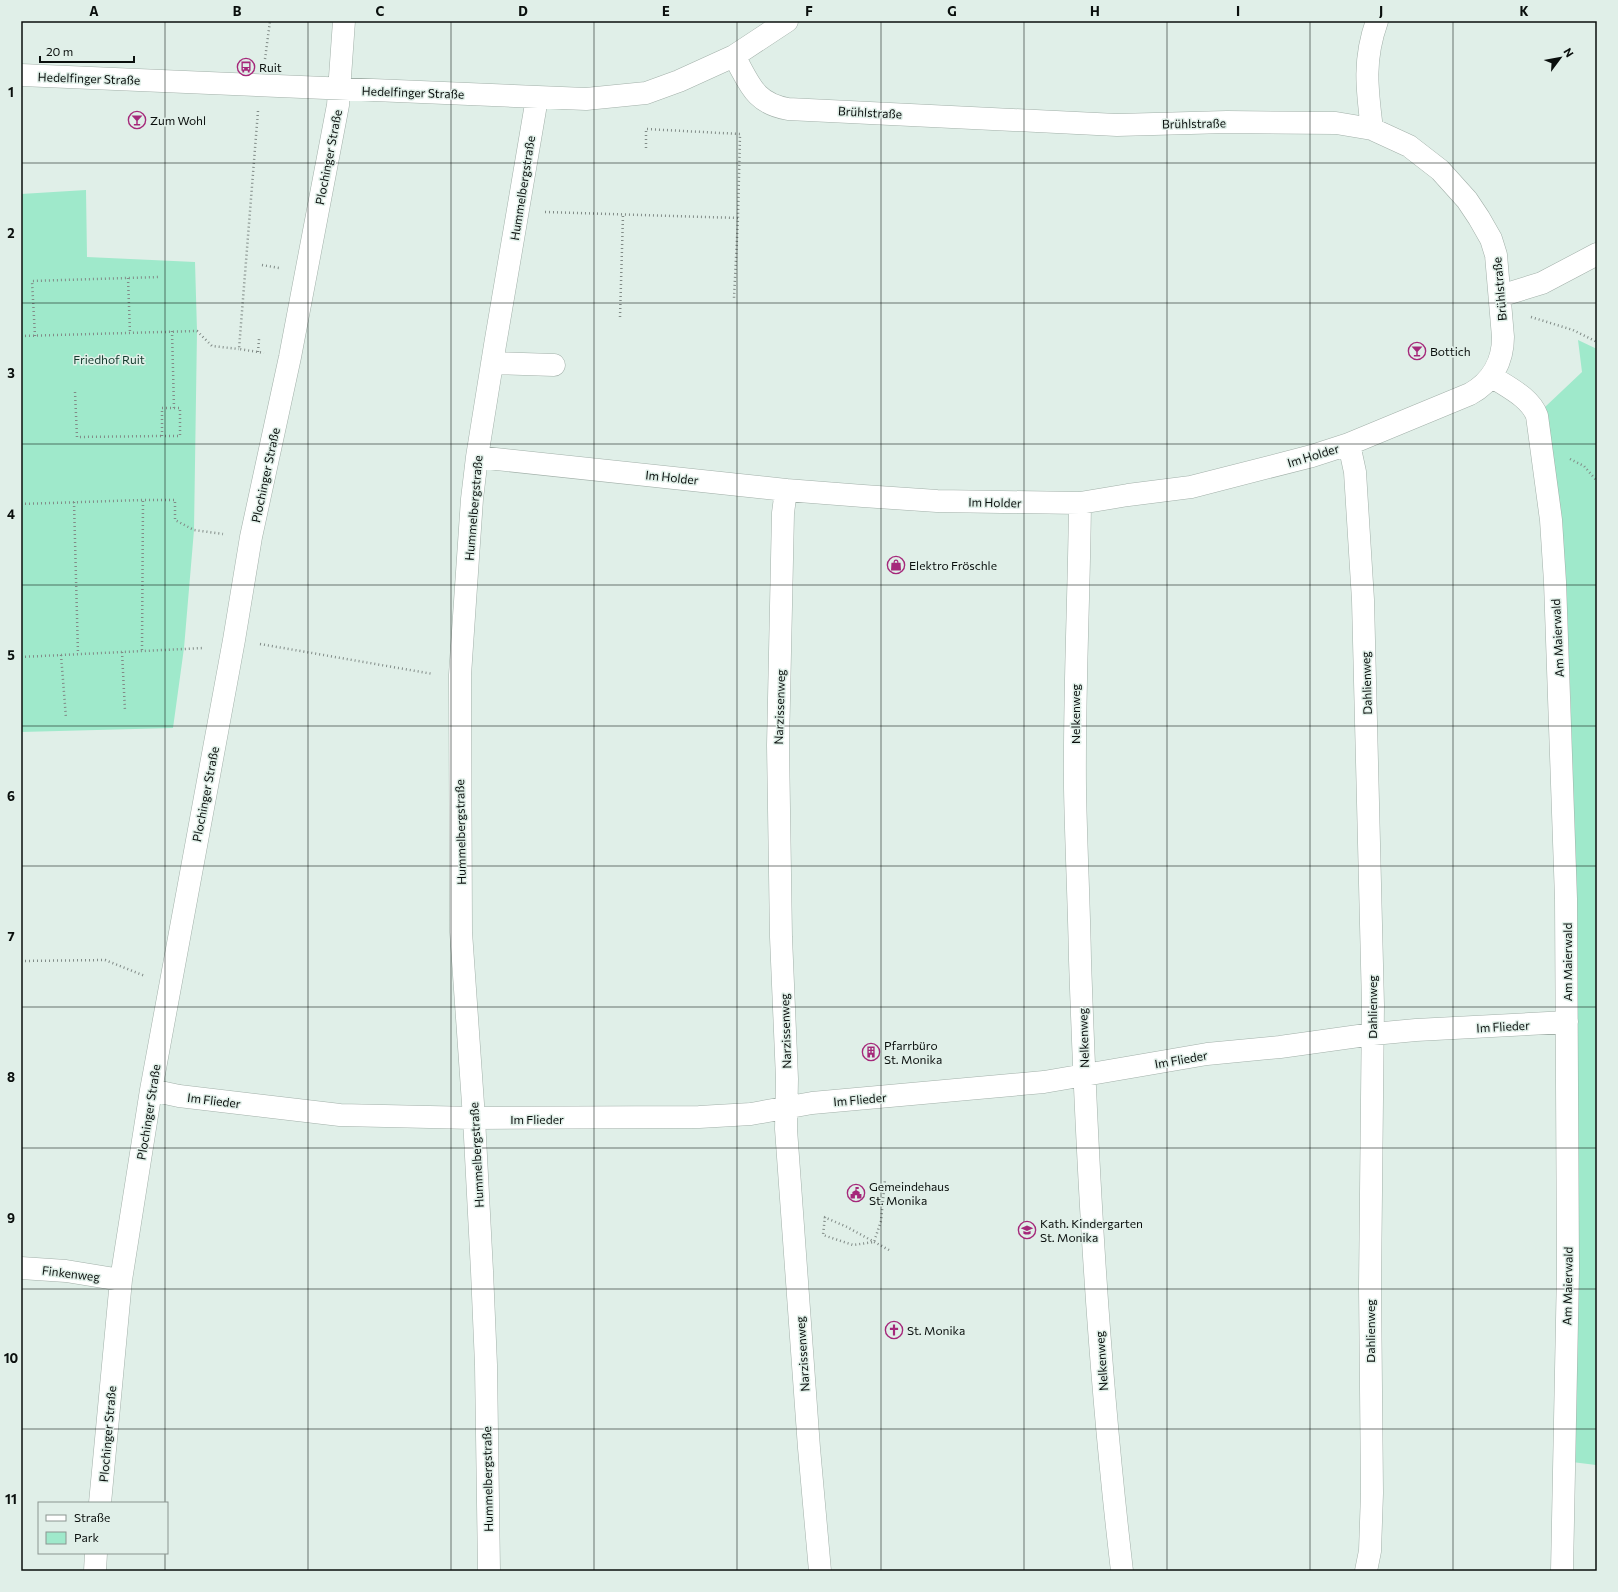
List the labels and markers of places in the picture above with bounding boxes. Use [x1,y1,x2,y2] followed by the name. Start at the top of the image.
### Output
[236,57,256,77] bus stop icon: Ruit
[259,60,282,74] place label: Ruit
[127,110,147,130] bar icon: Zum Wohl
[150,113,206,127] place label: Zum Wohl
[1407,341,1427,361] bar icon: Bottich
[1430,344,1471,358] place label: Bottich
[886,555,906,575] shop icon: Elektro Fröschle
[909,558,997,572] place label: Elektro Fröschle
[884,1038,942,1066] place label: Pfarrbüro St. Monika
[861,1042,881,1062] building icon: Pfarrbüro St. Monika
[869,1179,949,1207] place label: Gemeindehaus St. Monika
[846,1183,866,1203] public building icon: Gemeindehaus St. Monika
[1040,1216,1143,1244] place label: Kath. Kindergarten St. Monika
[1017,1220,1037,1240] school or university icon: Kath. Kindergarten St. Monika
[884,1320,904,1340] church icon: St. Monika
[907,1323,965,1337] place label: St. Monika

